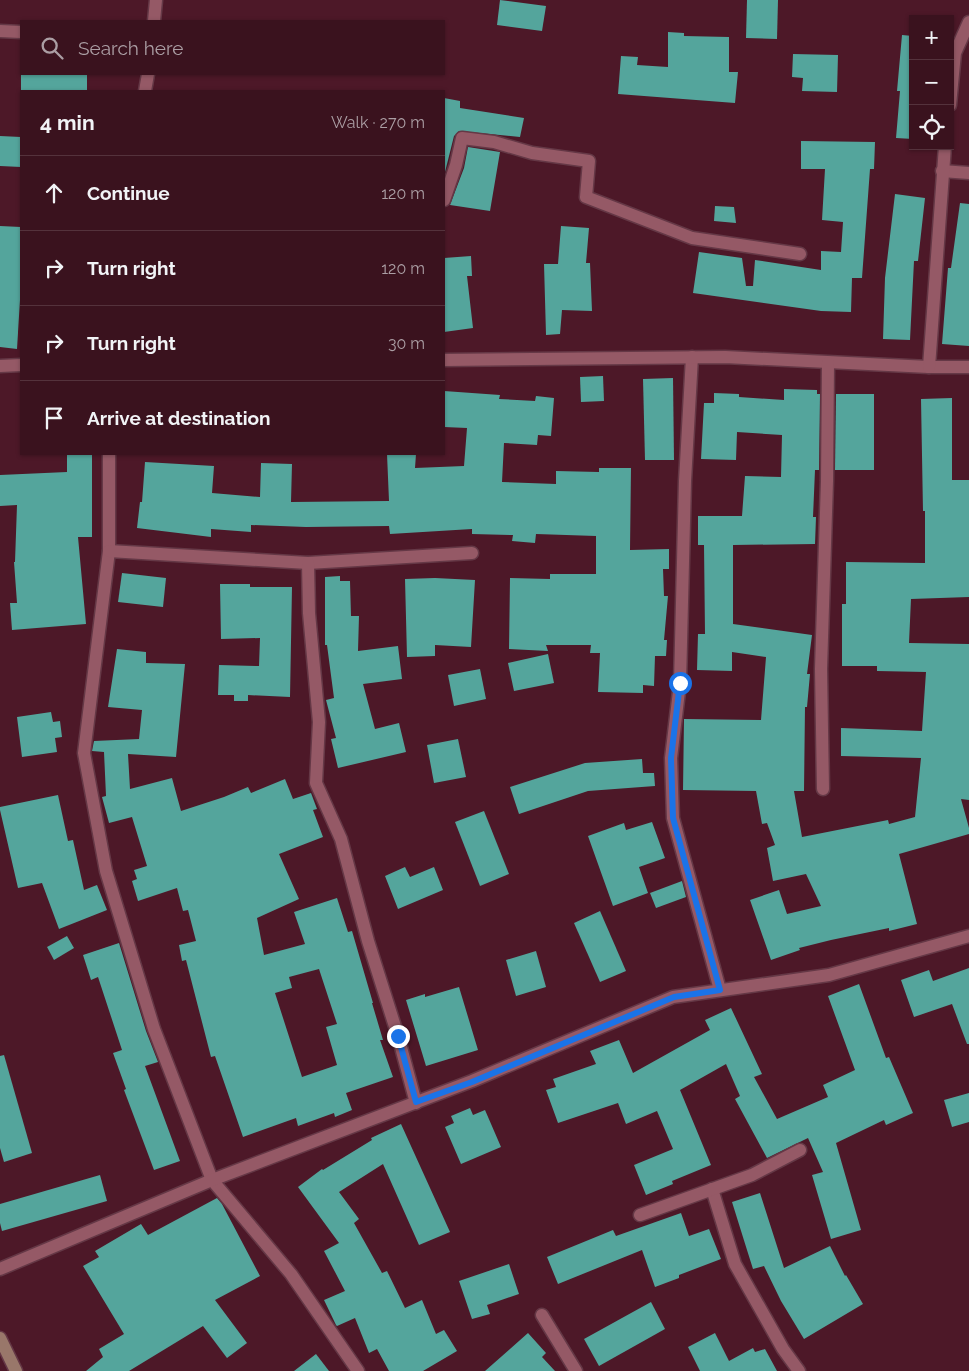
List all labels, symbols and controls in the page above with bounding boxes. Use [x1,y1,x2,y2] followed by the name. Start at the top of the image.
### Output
[909,15,954,150] map controls
[909,15,954,60] button: +
[20,20,445,75] search box
[38,34,66,62] icon: search
[78,37,184,59] text: Search here
[909,60,954,105] button: −
[909,105,954,150] button: locate
[40,110,95,135] text: 4 min
[331,113,425,132] text: Walk · 270 m
[40,179,68,207] icon: ahead
[87,182,170,204] text: Continue
[381,184,425,203] text: 120 m
[40,254,68,282] icon: right
[87,257,176,279] text: Turn right
[381,259,425,278] text: 120 m
[40,329,68,357] icon: right
[87,332,176,354] text: Turn right
[388,334,425,353] text: 30 m
[40,404,68,432] icon: arrive
[87,407,271,429] text: Arrive at destination
[669,672,692,695] route start
[387,1025,410,1048] route end

